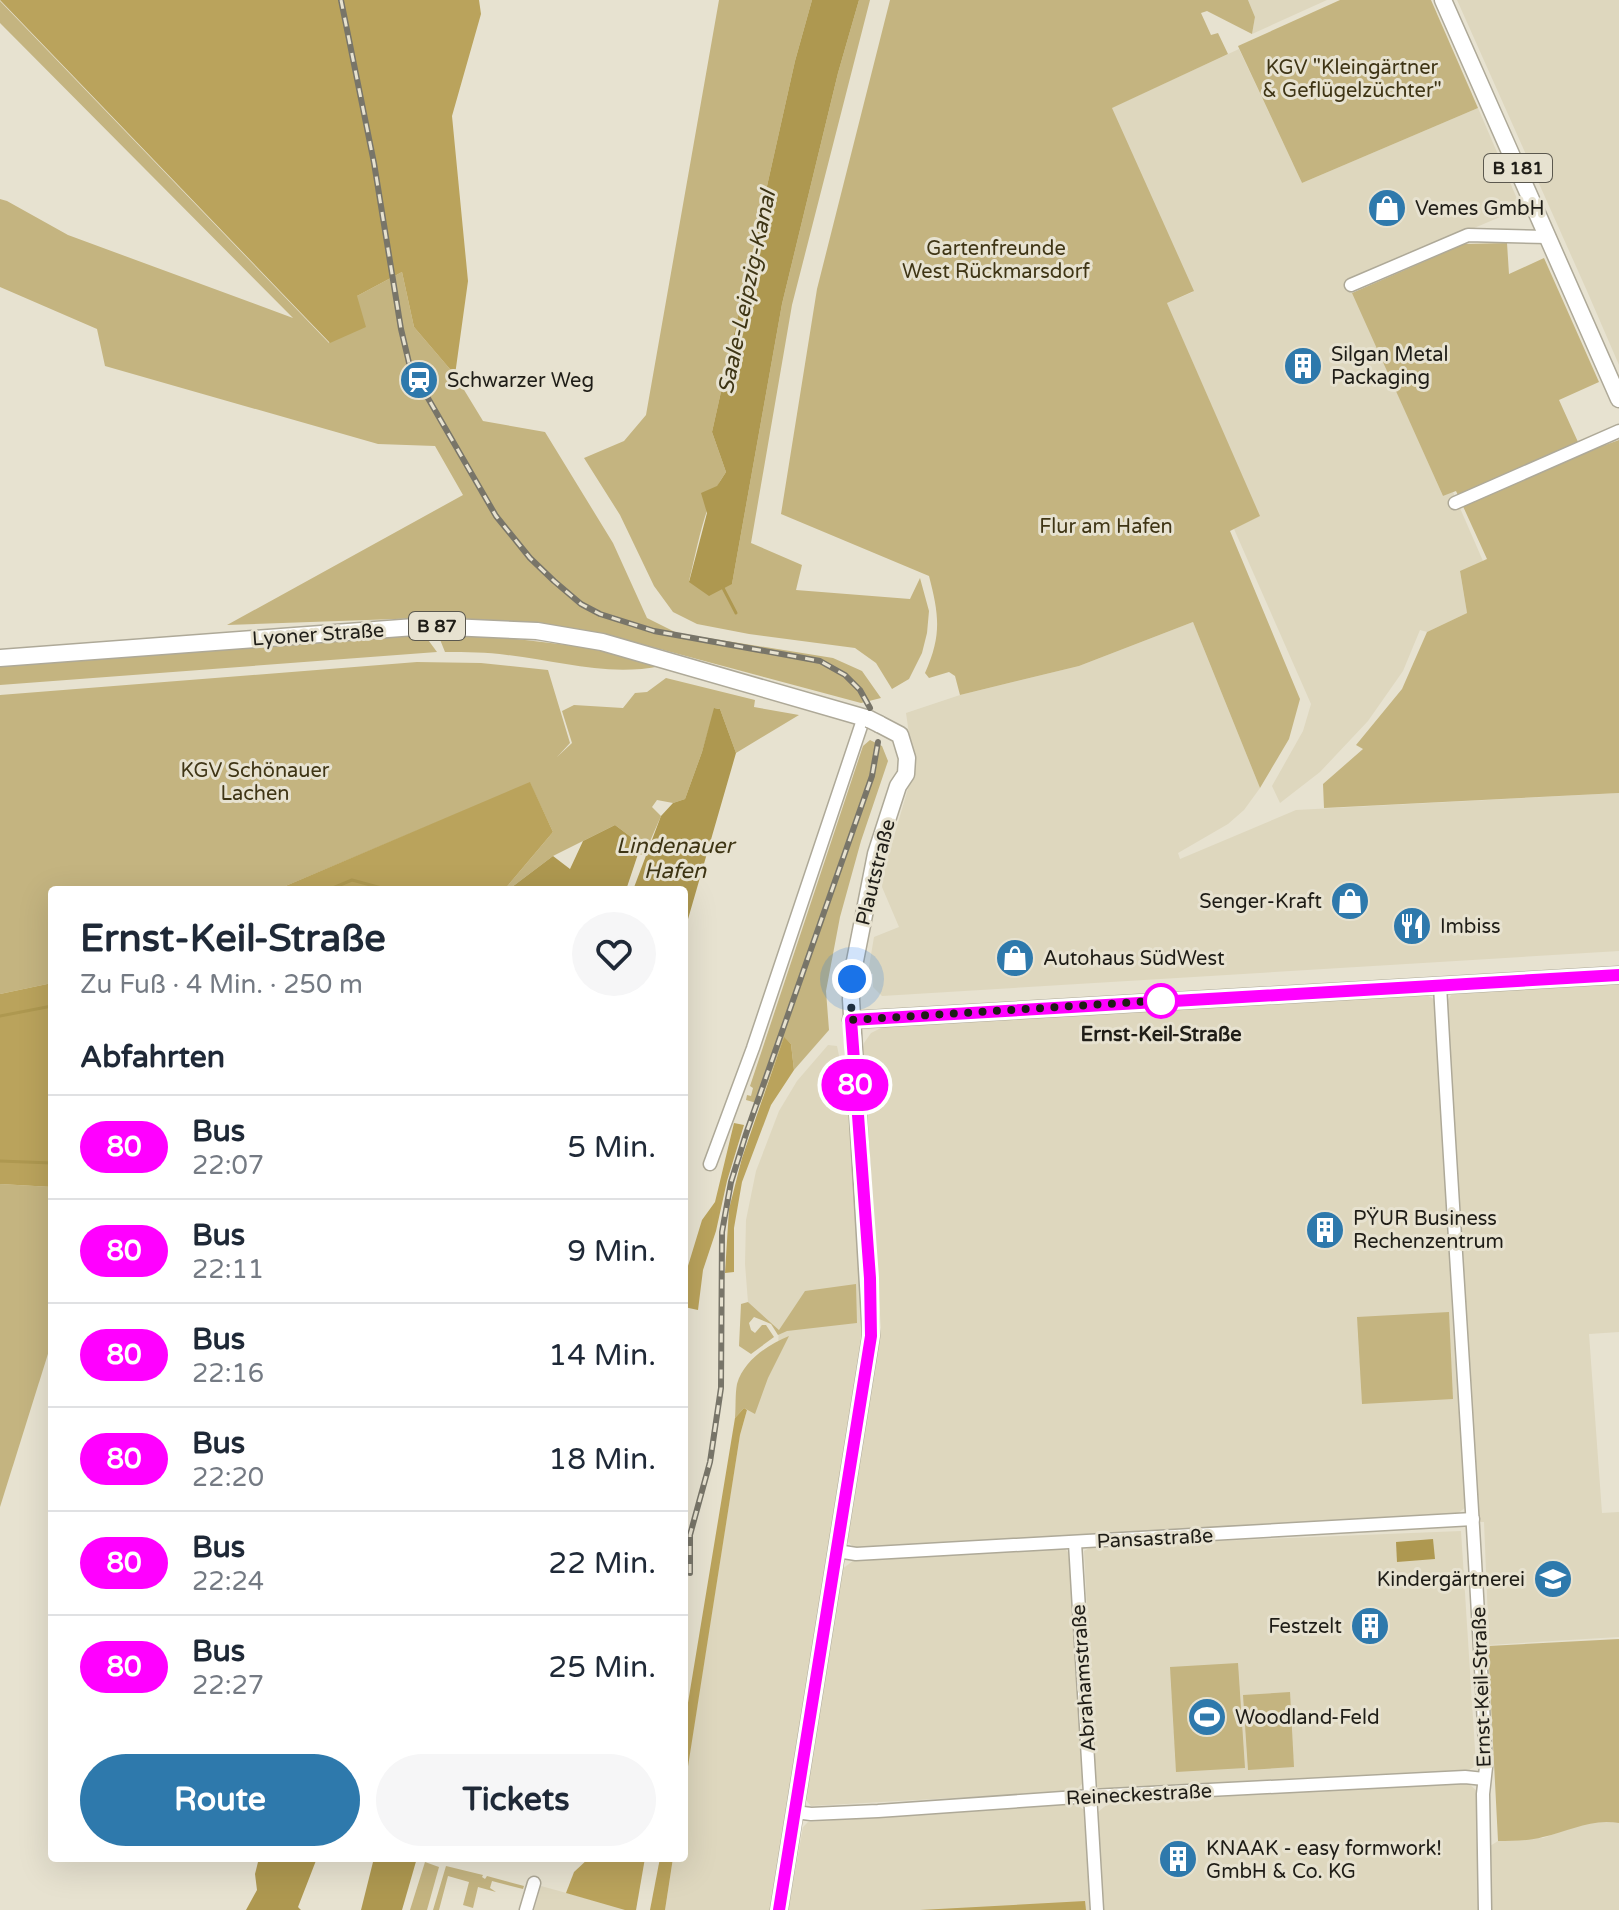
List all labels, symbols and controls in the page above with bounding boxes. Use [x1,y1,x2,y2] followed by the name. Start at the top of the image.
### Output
[1262,56,1442,103] park label: KGV "Kleingärtner & Geflügelzüchter"
[1484,154,1552,182] road number: B 181
[713,186,782,396] water label: Saale-Leipzig-Kanal
[1366,187,1408,229] shop icon: Vemes GmbH
[1415,197,1545,221] place label: Vemes GmbH
[902,237,1090,284] park label: Gartenfreunde West Rückmarsdorf
[1331,343,1449,390] place label: Silgan Metal Packaging
[1282,345,1324,387] building icon: Silgan Metal Packaging
[398,359,440,401] station icon: Schwarzer Weg
[447,369,594,393] place label: Schwarzer Weg
[1039,515,1173,539] park label: Flur am Hafen
[409,612,465,640] road number: B 87
[251,618,385,652] street label: Lyoner Straße
[181,759,330,806] park label: KGV Schönauer Lachen
[851,817,901,928] street label: Plautstraße
[616,833,736,884] water label: Lindenauer Hafen
[1329,880,1371,922] shop icon: Senger-Kraft
[1199,890,1322,914] place label: Senger-Kraft
[1391,905,1433,947] restaurant icon: Imbiss
[572,912,656,996] button: heart
[1440,915,1501,939] place label: Imbiss
[80,916,386,962] text: Ernst-Keil-Straße
[994,937,1036,979] shop icon: Autohaus SüdWest
[1043,947,1225,971] place label: Autohaus SüdWest
[832,959,872,999] your location
[80,969,363,1000] text: Zu Fuß · 4 Min. · 250 m
[1144,984,1178,1018] marker: Ernst-Keil-Straße
[1081,1023,1241,1047] place label: Ernst-Keil-Straße
[80,1039,225,1076] text: Abfahrten
[819,1059,891,1111] line badge: 80
[837,1068,873,1102] text: 80
[192,1113,245,1150] text: Bus
[567,1129,656,1166] text: 5 Min.
[106,1130,142,1164] text: 80
[192,1150,264,1181] text: 22:07
[1353,1207,1504,1254] place label: PŸUR Business Rechenzentrum
[1304,1209,1346,1251] building icon: PŸUR Business Rechenzentrum
[192,1217,245,1254] text: Bus
[567,1233,656,1270] text: 9 Min.
[106,1234,142,1268] text: 80
[192,1254,264,1285] text: 22:11
[192,1321,245,1358] text: Bus
[548,1337,656,1374] text: 14 Min.
[106,1338,142,1372] text: 80
[192,1358,264,1389] text: 22:16
[192,1425,245,1462] text: Bus
[548,1441,656,1478] text: 18 Min.
[106,1442,142,1476] text: 80
[192,1462,264,1493] text: 22:20
[1096,1524,1214,1554] street label: Pansastraße
[192,1529,245,1566] text: Bus
[548,1545,656,1582] text: 22 Min.
[106,1546,142,1580] text: 80
[1532,1558,1574,1600] school or university icon: Kindergärtnerei
[192,1566,264,1597] text: 22:24
[1377,1568,1525,1592] place label: Kindergärtnerei
[1067,1603,1101,1752] street label: Abrahamstraße
[1349,1605,1391,1647] building icon: Festzelt
[1467,1606,1497,1768] street label: Ernst-Keil-Straße
[1268,1615,1342,1639] place label: Festzelt
[192,1633,245,1670] text: Bus
[548,1649,656,1686] text: 25 Min.
[106,1650,142,1684] text: 80
[192,1670,264,1701] text: 22:27
[1186,1696,1228,1738] sports icon: Woodland-Feld
[1235,1706,1380,1730] place label: Woodland-Feld
[80,1754,360,1846] button: Route
[376,1754,656,1846] button: Tickets
[1065,1779,1213,1811] street label: Reineckestraße
[1206,1837,1442,1884] place label: KNAAK - easy formwork! GmbH & Co. KG
[1157,1838,1199,1880] building icon: KNAAK - easy formwork! GmbH & Co. KG

